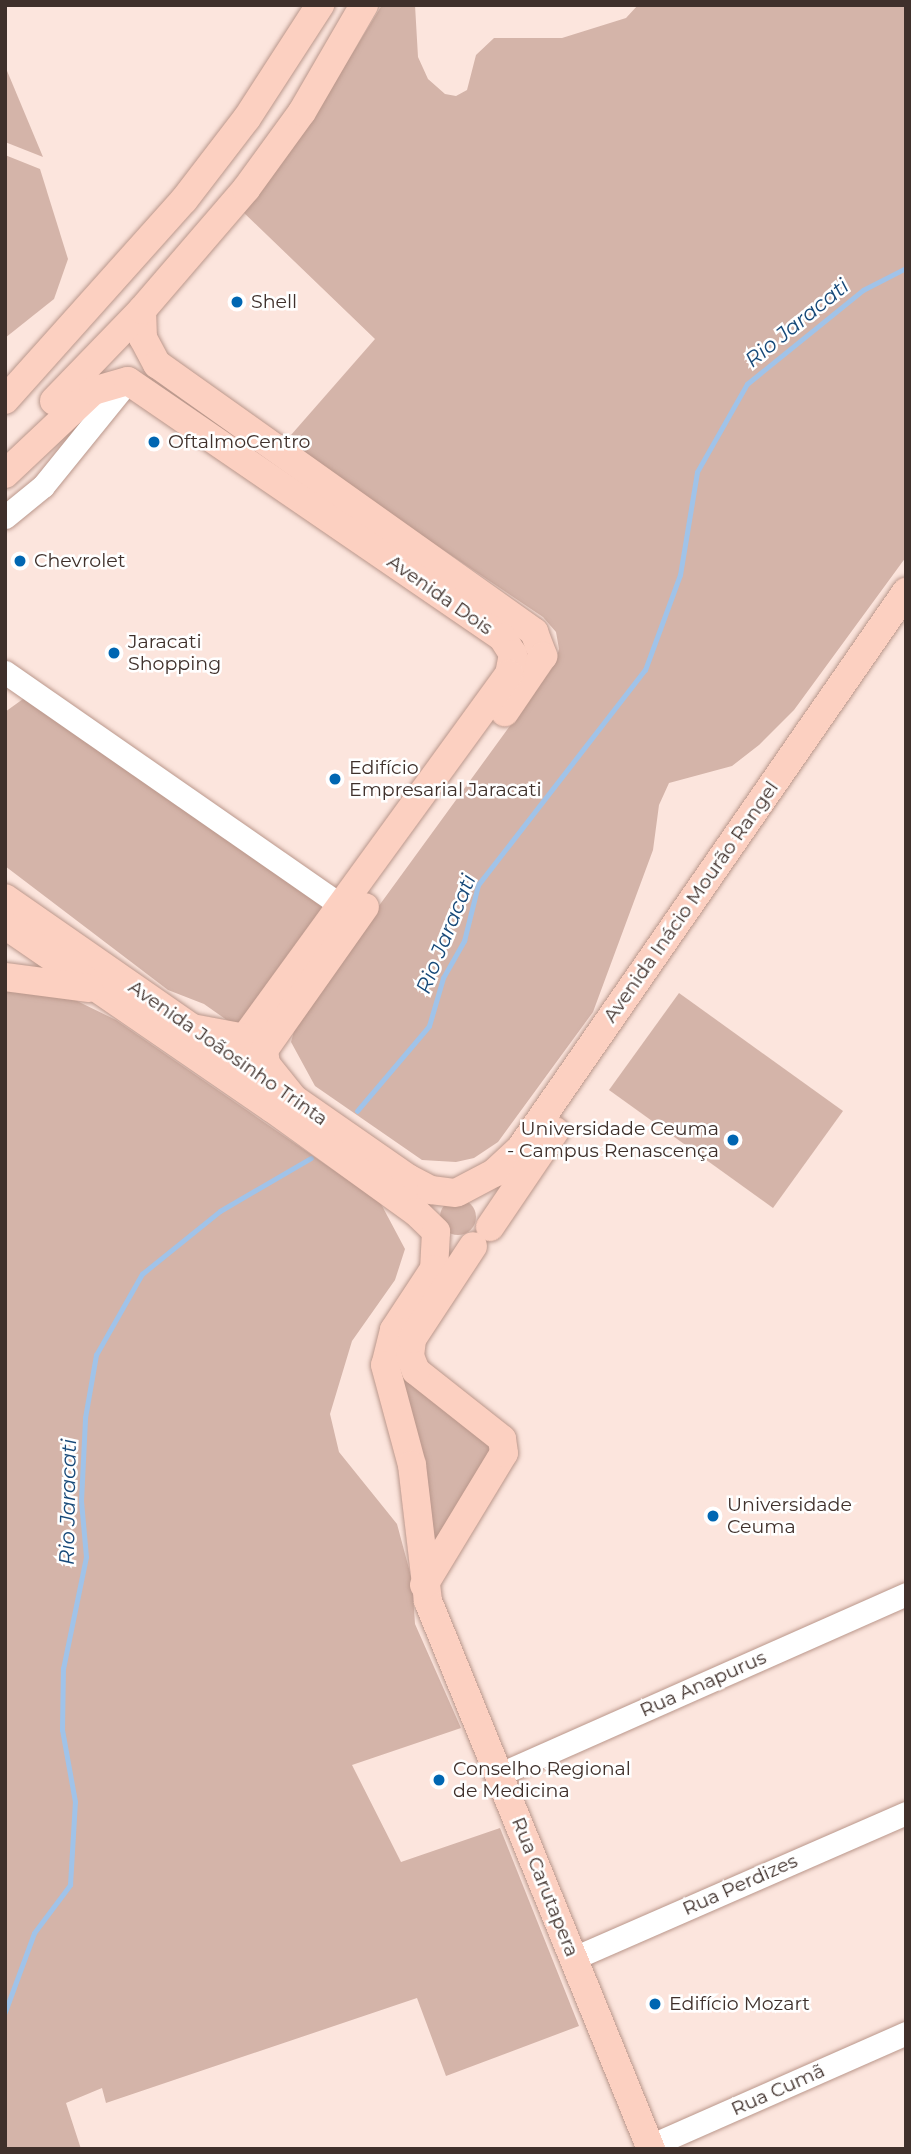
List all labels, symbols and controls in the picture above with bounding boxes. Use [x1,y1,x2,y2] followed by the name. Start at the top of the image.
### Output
[740,273,854,373] water label: Rio Jaracati
[251,291,297,313] place label: Shell
[229,294,245,310] marker: Shell
[168,431,310,453] place label: OftalmoCentro
[146,434,162,450] marker: OftalmoCentro
[34,550,125,572] place label: Chevrolet
[383,550,497,640] street label: Avenida Dois
[12,553,28,569] marker: Chevrolet
[128,631,221,675] place label: Jaracati Shopping
[106,645,122,661] marker: Jaracati Shopping
[349,757,541,801] place label: Edifício Empresarial Jaracati
[327,771,343,787] marker: Edifício Empresarial Jaracati
[599,777,783,1027] street label: Avenida Inácio Mourão Rangel
[411,871,481,997] water label: Rio Jaracati
[124,975,332,1131] street label: Avenida Joãosinho Trinta
[507,1118,719,1162] place label: Universidade Ceuma - Campus Renascença
[725,1132,741,1148] marker: Universidade Ceuma - Campus Renascença
[54,1439,82,1565] water label: Rio Jaracati
[727,1494,852,1538] place label: Universidade Ceuma
[705,1508,721,1524] marker: Universidade Ceuma
[636,1646,770,1722] street label: Rua Anapurus
[453,1758,631,1802] place label: Conselho Regional de Medicina
[431,1772,447,1788] marker: Conselho Regional de Medicina
[507,1814,583,1960] street label: Rua Carutapera
[679,1850,801,1920] street label: Rua Perdizes
[669,1993,810,2015] place label: Edifício Mozart
[647,1996,663,2012] marker: Edifício Mozart
[728,2059,828,2121] street label: Rua Cumã

